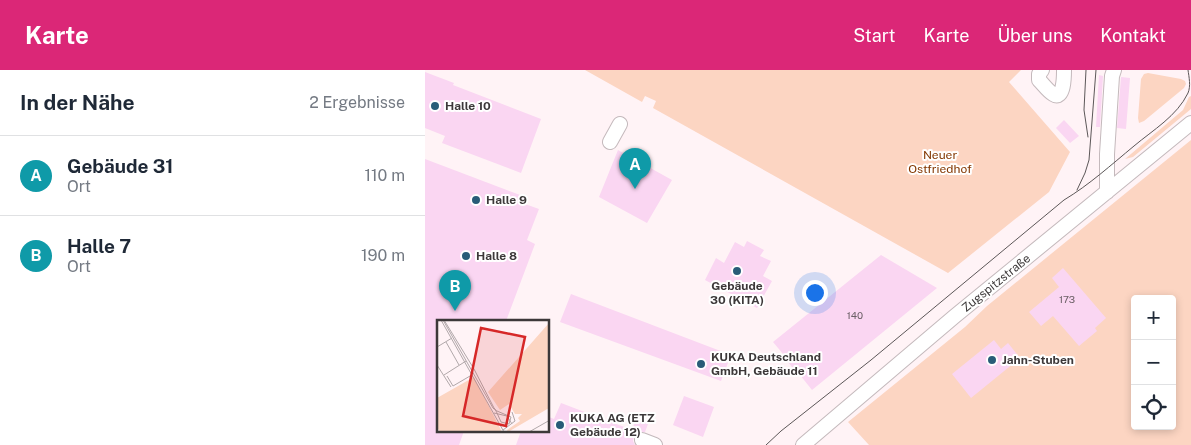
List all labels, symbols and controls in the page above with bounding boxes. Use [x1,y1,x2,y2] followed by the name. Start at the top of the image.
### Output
[25,21,89,49] text: Karte
[853,25,896,46] text: Start
[924,25,969,46] text: Karte
[997,25,1072,46] text: Über uns
[1100,25,1166,46] text: Kontakt
[20,90,135,115] text: In der Nähe
[309,93,405,112] text: 2 Ergebnisse
[445,99,491,113] place label: Halle 10
[429,100,441,112] marker: Halle 10
[619,148,651,189] pin: A
[908,148,972,176] park label: Neuer Ostfriedhof
[67,155,173,177] text: Gebäude 31
[30,166,42,185] text: A
[364,166,405,185] text: 110 m
[67,177,91,196] text: Ort
[486,193,527,207] place label: Halle 9
[470,194,482,206] marker: Halle 9
[67,235,131,257] text: Halle 7
[31,246,41,265] text: B
[361,246,405,265] text: 190 m
[476,249,517,263] place label: Halle 8
[460,250,472,262] marker: Halle 8
[959,251,1033,315] street label: Zugspitzstraße
[67,257,91,276] text: Ort
[731,265,743,277] marker: Gebäude 30 (KITA)
[439,270,471,311] pin: B
[710,279,764,307] place label: Gebäude 30 (KITA)
[802,280,828,306] your location
[1059,293,1075,305] house number: 173
[1131,295,1176,430] map controls
[1131,295,1176,340] button: +
[847,309,863,321] house number: 140
[437,320,550,432] inset map
[1131,340,1176,385] button: −
[711,350,821,378] place label: KUKA Deutschland GmbH, Gebäude 11
[1002,353,1074,367] place label: Jahn-Stuben
[986,354,998,366] marker: Jahn-Stuben
[695,358,707,370] marker: KUKA Deutschland GmbH, Gebäude 11
[1131,385,1176,430] button: locate
[570,411,655,439] place label: KUKA AG (ETZ Gebäude 12)
[554,419,566,431] marker: KUKA AG (ETZ Gebäude 12)

